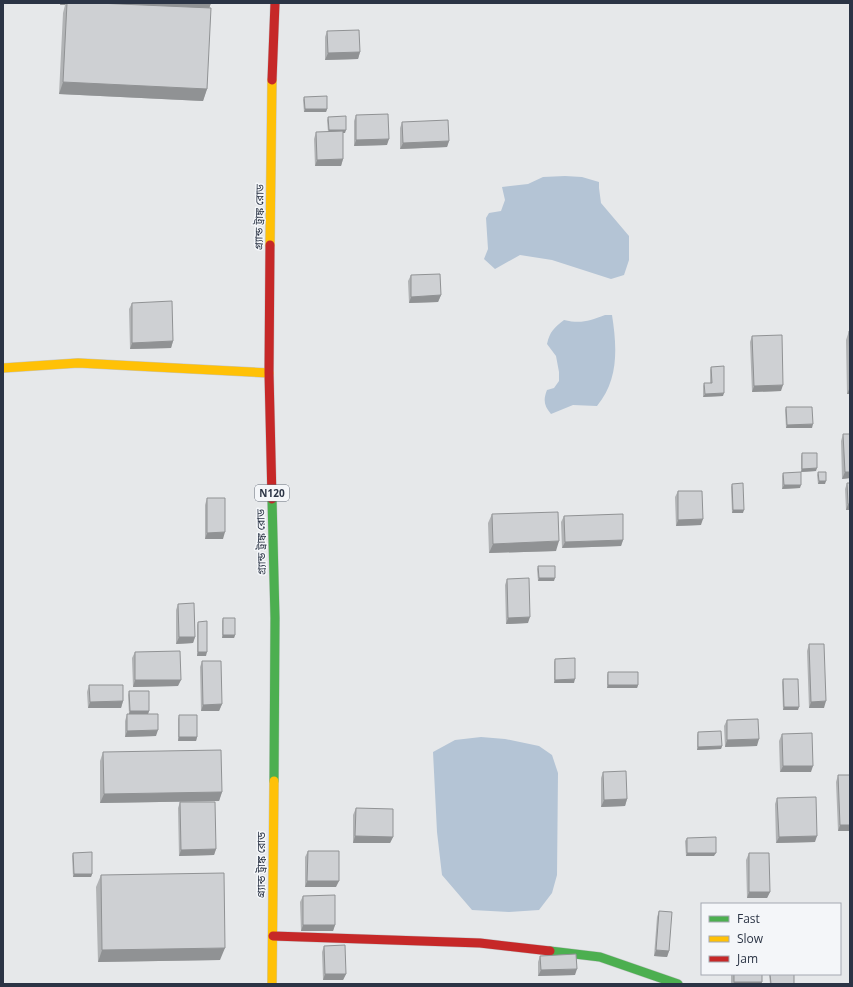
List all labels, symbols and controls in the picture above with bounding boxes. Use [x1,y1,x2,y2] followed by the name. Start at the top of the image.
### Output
[250,184,267,250] street label: গ্র্যান্ড ট্রাঙ্ক রোড
[255,485,289,501] road number: N120
[252,509,269,575] street label: গ্র্যান্ড ট্রাঙ্ক রোড
[253,832,268,898] street label: গ্র্যান্ড ট্রাঙ্ক রোড
[701,903,841,975] legend
[737,910,760,927] text: Fast
[737,930,764,947] text: Slow
[736,950,758,967] text: Jam

